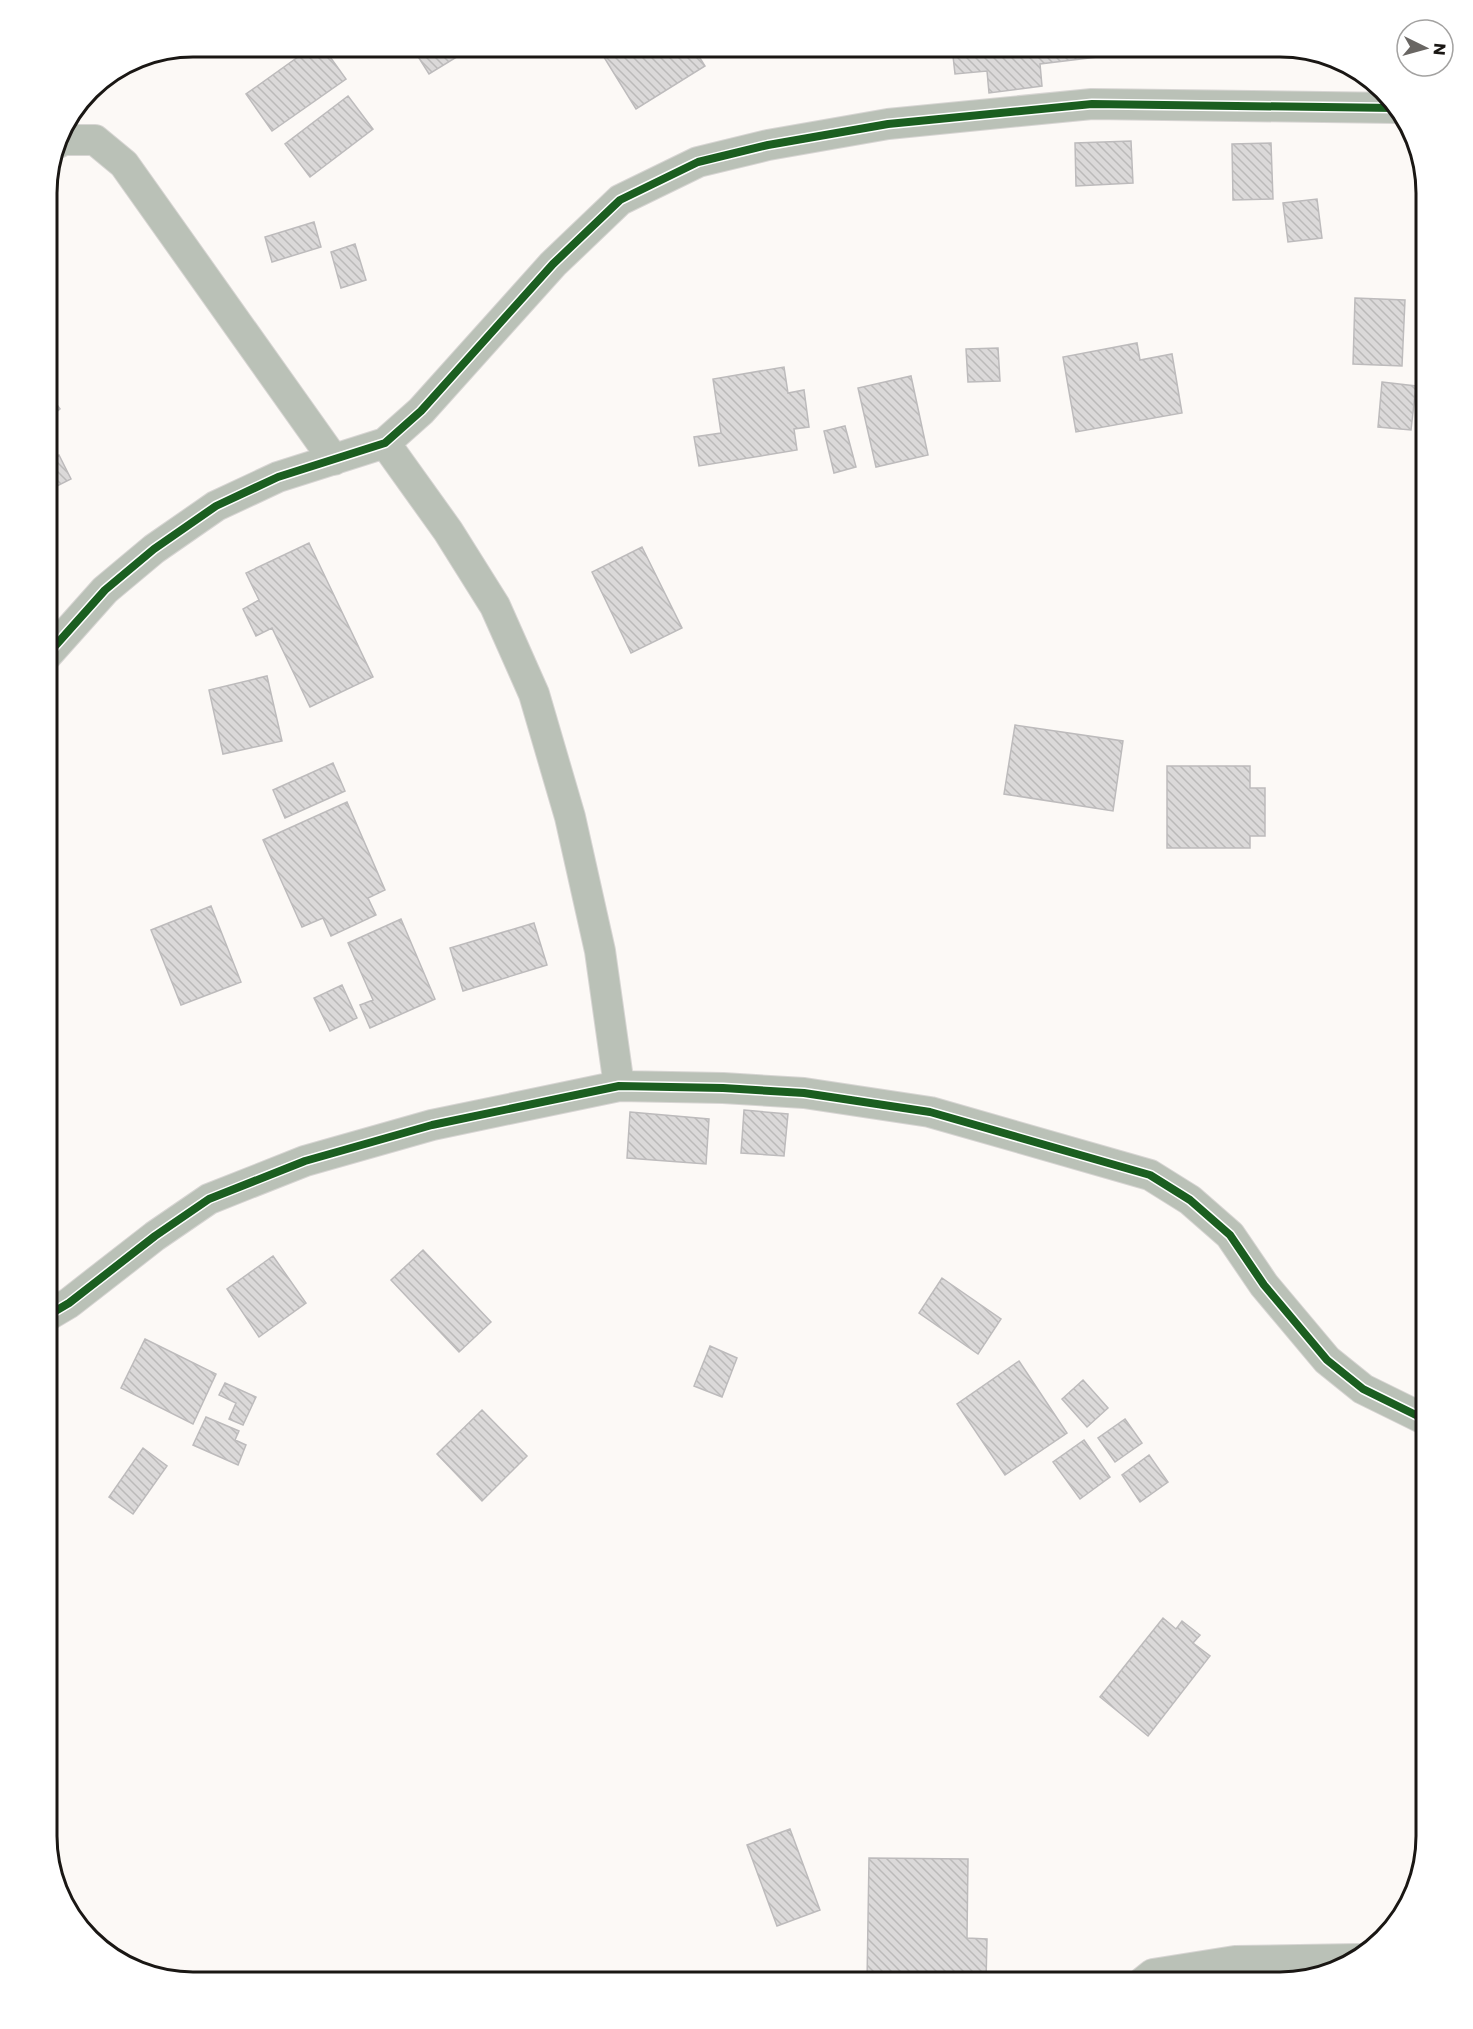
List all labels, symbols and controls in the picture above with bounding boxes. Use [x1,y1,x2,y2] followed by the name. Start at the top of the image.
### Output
[1395,18,1455,78] north arrow
[1427,42,1451,56] text: N

